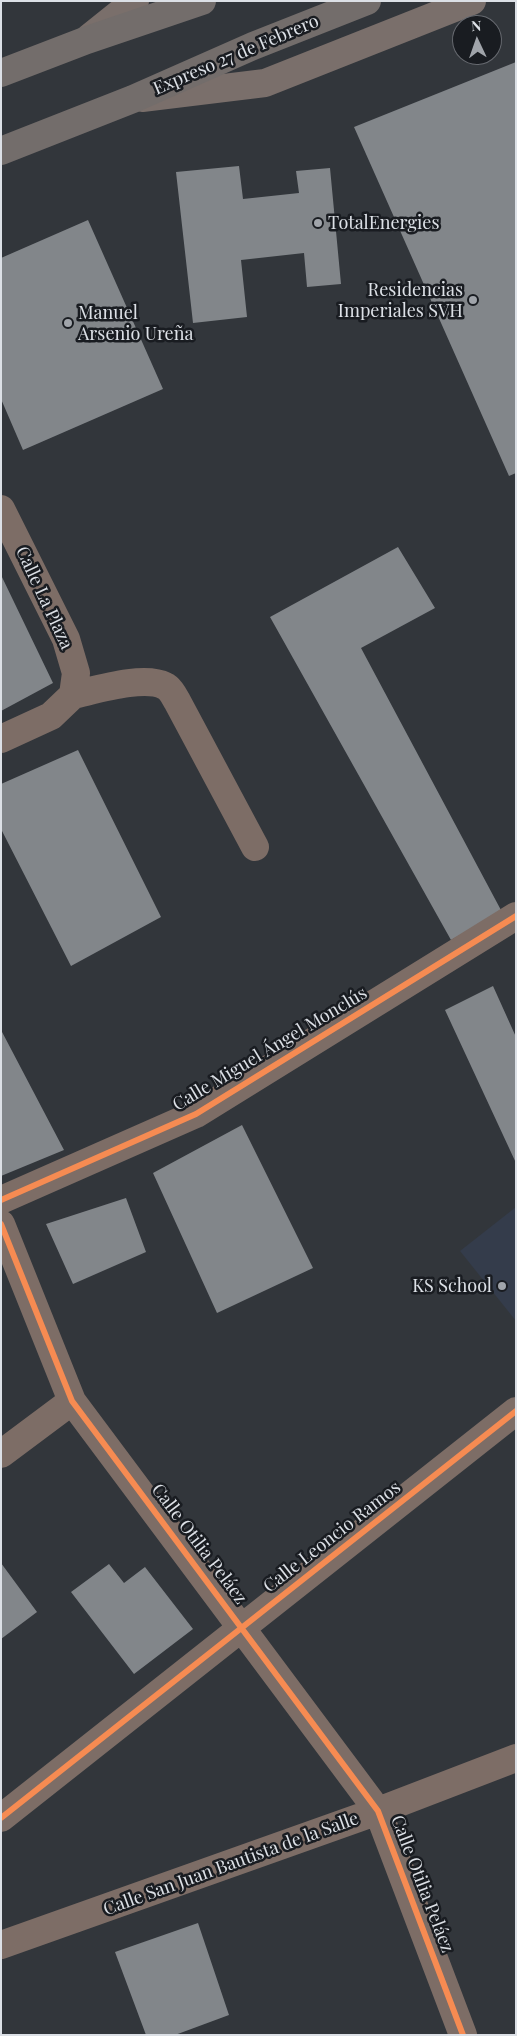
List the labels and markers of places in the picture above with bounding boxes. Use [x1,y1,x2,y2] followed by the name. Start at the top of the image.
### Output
[328,212,440,234] place label: TotalEnergies
[312,217,324,229] marker: TotalEnergies
[338,279,463,322] place label: Residencias Imperiales SVH
[467,294,479,306] marker: Residencias Imperiales SVH
[78,302,193,344] place label: Manuel Arsenio Ureña
[62,317,74,329] marker: Manuel Arsenio Ureña
[412,1275,492,1297] place label: KS School
[496,1280,508,1292] marker: KS School

